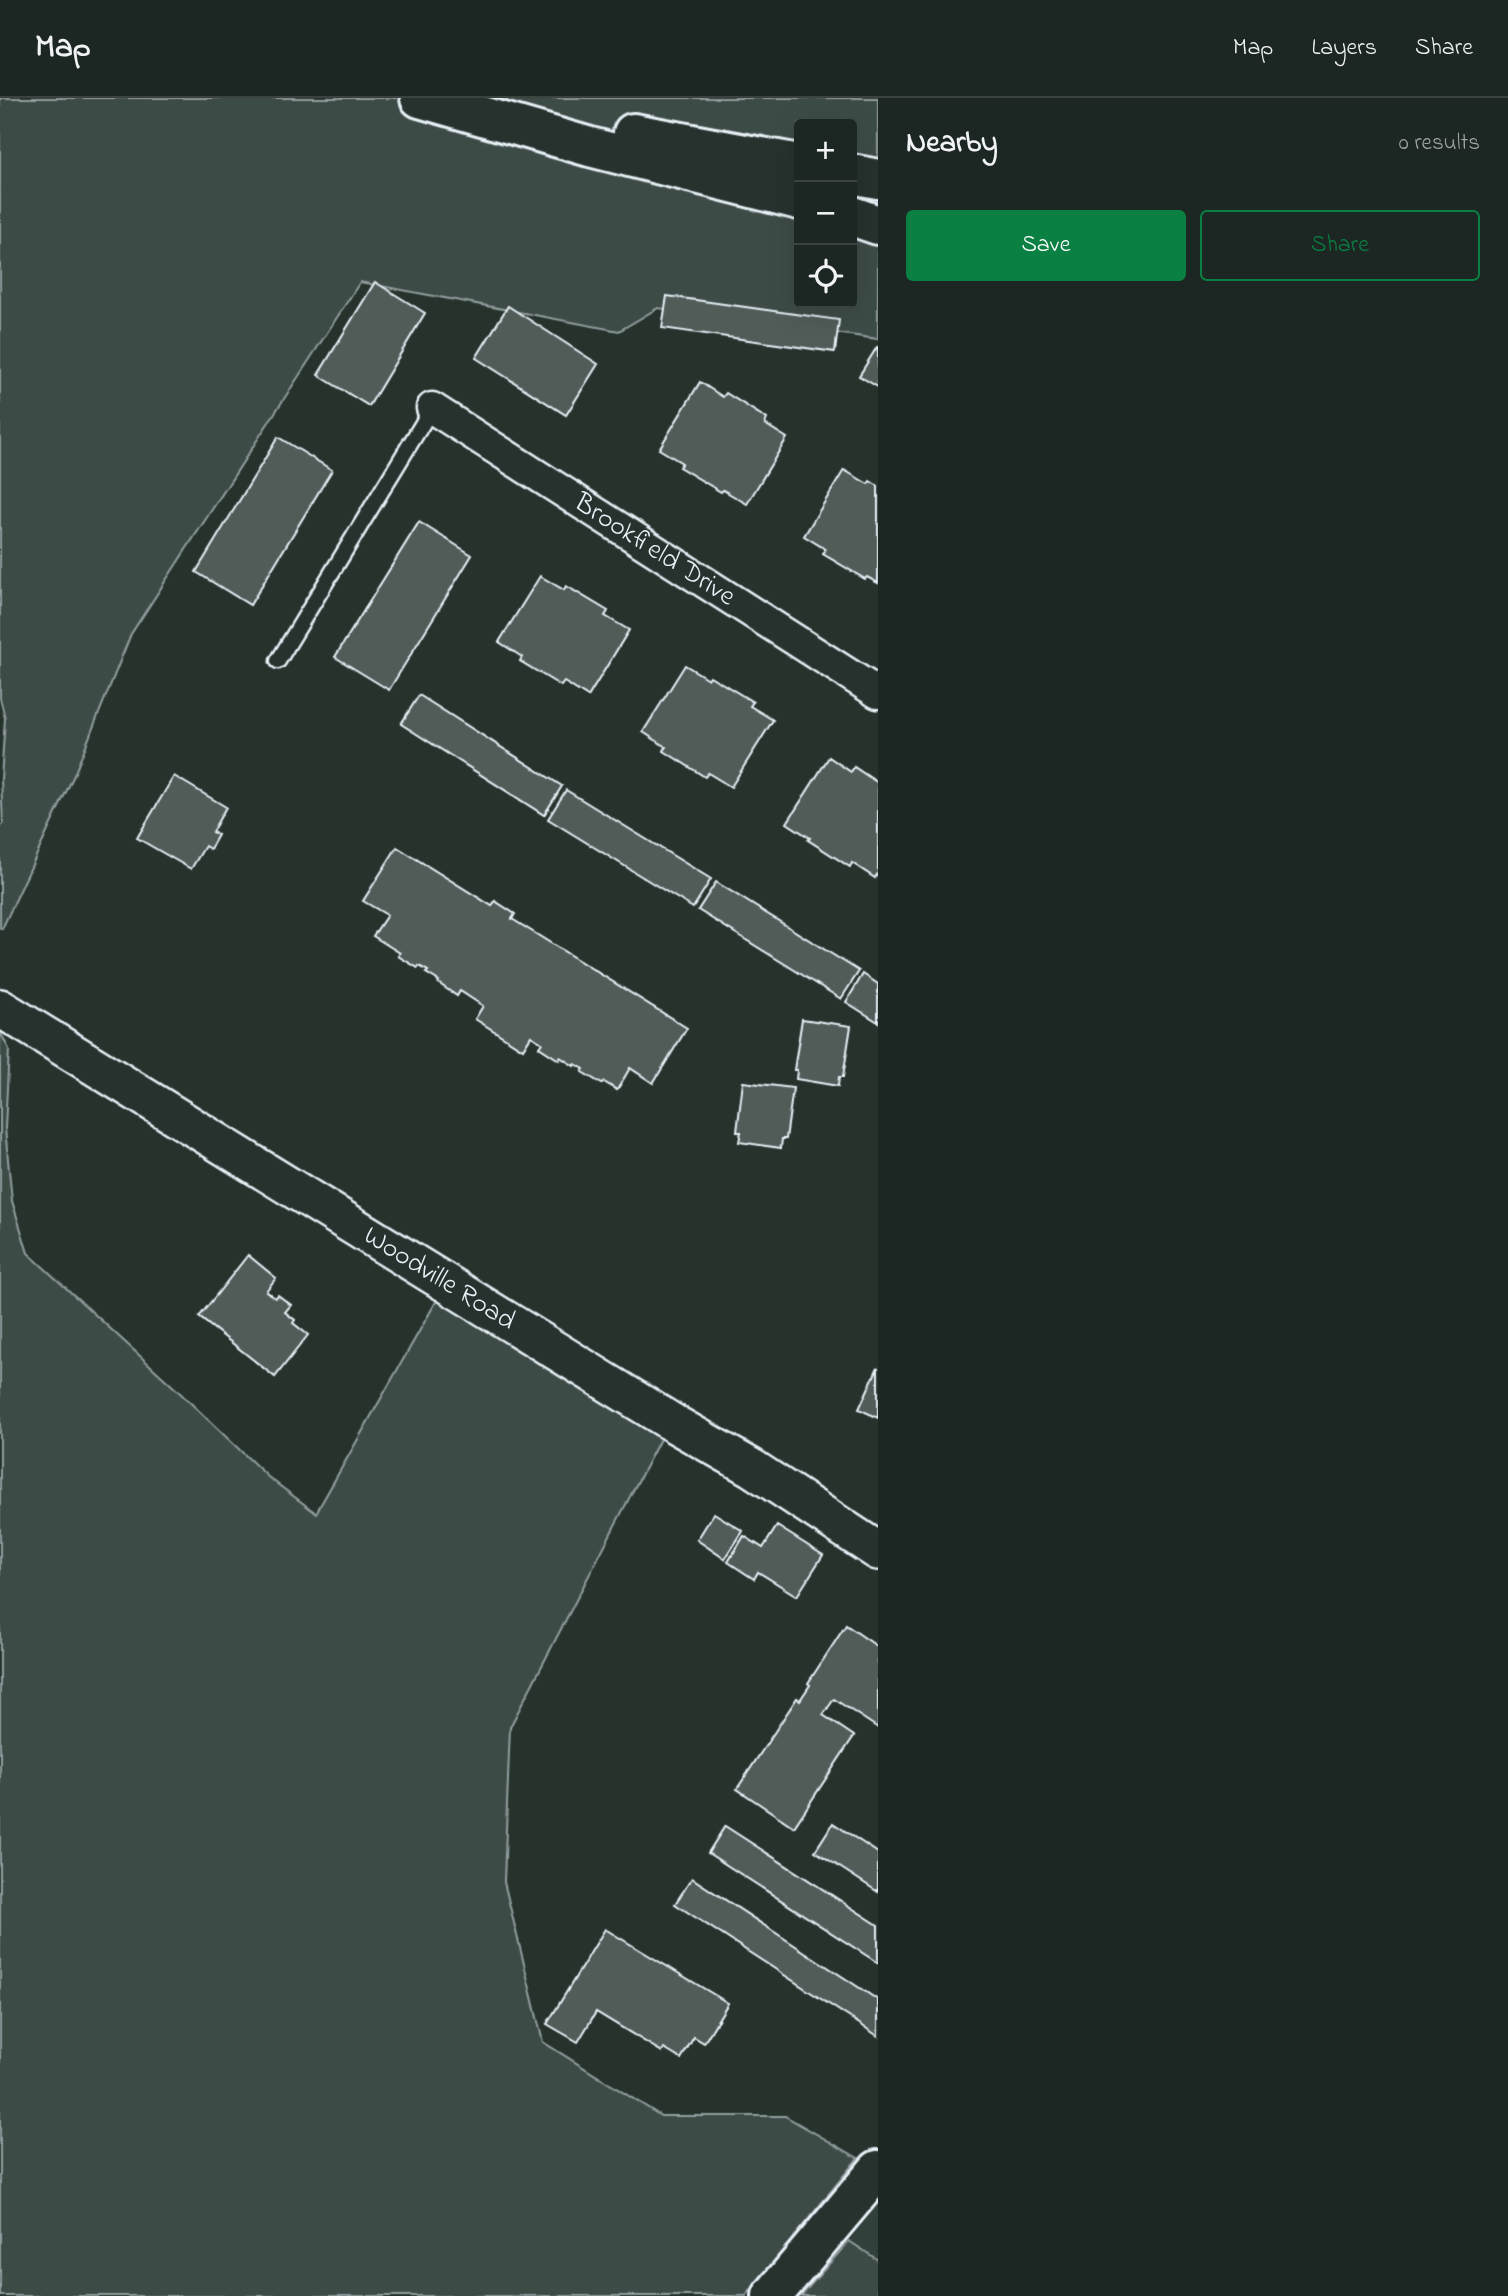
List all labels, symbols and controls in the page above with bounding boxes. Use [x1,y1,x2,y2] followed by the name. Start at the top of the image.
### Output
[35,24,91,72] text: Map
[1233,31,1273,66] text: Map
[1311,31,1377,66] text: Layers
[1415,31,1473,66] text: Share
[794,119,857,308] map controls
[794,119,857,182] button: +
[906,122,998,166] text: Nearby
[1399,127,1480,160] text: 0 results
[794,182,857,245] button: −
[906,210,1186,281] button: Save
[1200,210,1480,281] button: Share
[794,245,857,308] button: locate
[565,483,744,617] street label: Brookfield Drive
[355,1216,524,1342] street label: Woodville Road

